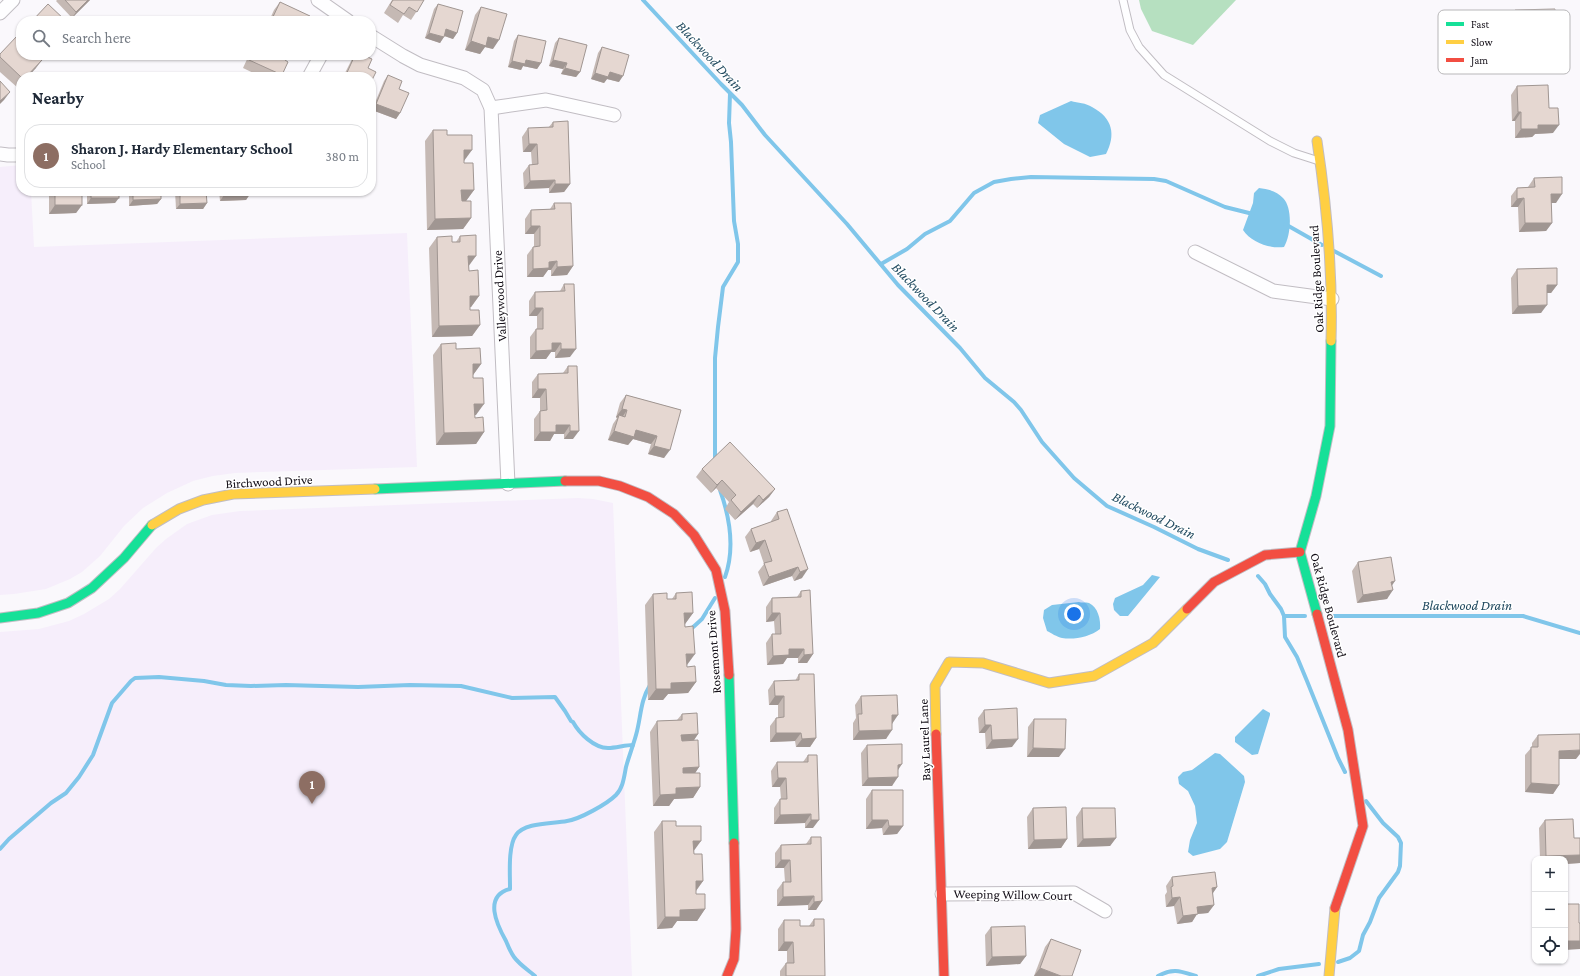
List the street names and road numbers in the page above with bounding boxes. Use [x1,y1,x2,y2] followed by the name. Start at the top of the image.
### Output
[1306,225,1327,333] street label: Oak Ridge Boulevard
[490,250,509,342] street label: Valleywood Drive
[225,472,313,491] street label: Birchwood Drive
[1307,551,1350,659] street label: Oak Ridge Boulevard
[703,610,724,694] street label: Rosemont Drive
[916,698,933,781] street label: Bay Laurel Lane
[953,886,1073,903] street label: Weeping Willow Court

